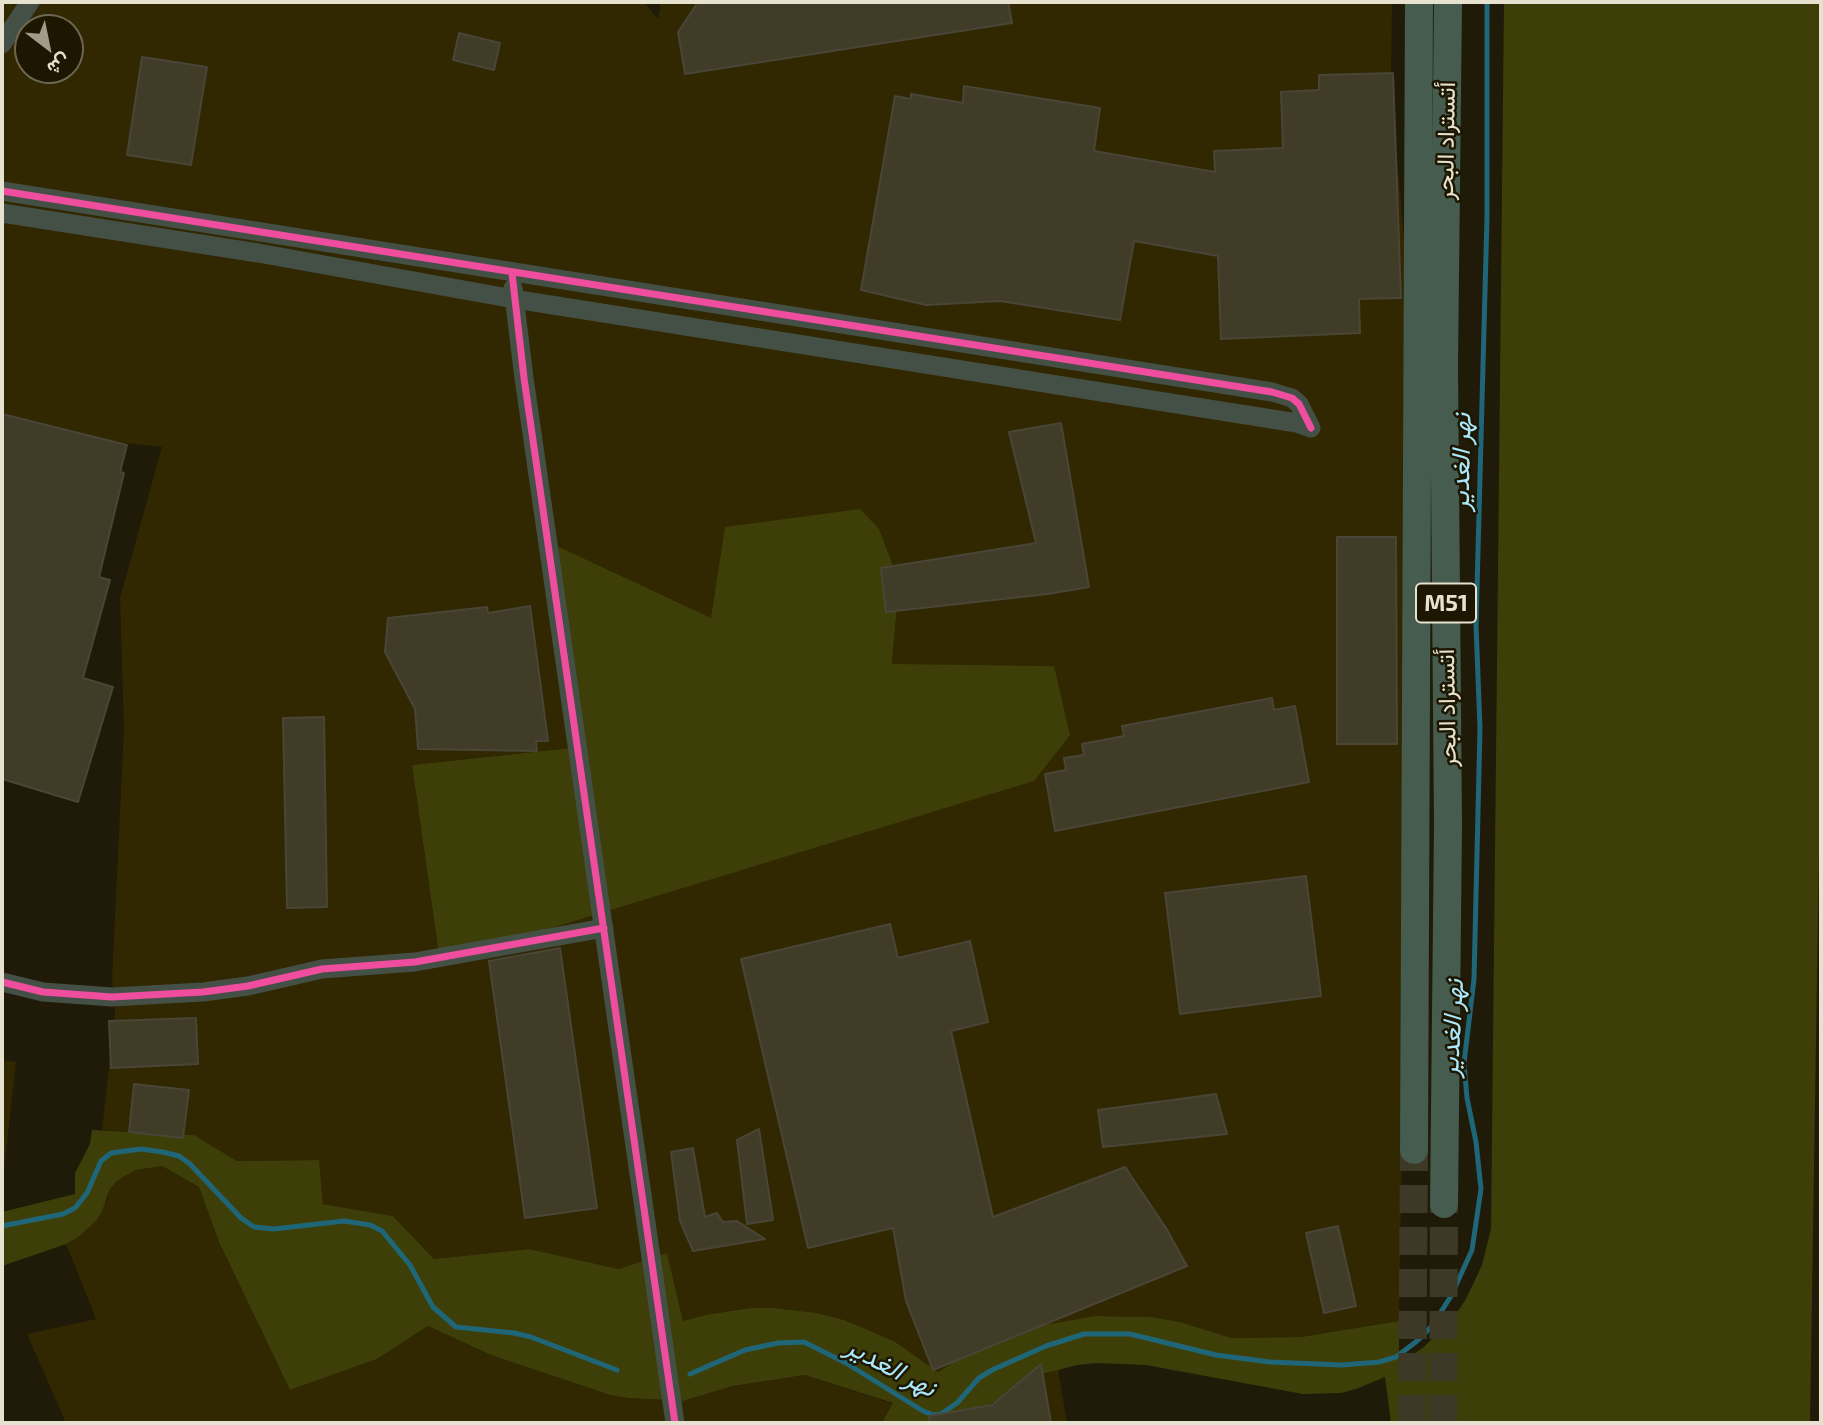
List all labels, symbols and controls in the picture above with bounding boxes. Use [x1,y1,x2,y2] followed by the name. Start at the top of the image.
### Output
[14,14,84,84] north arrow
[44,50,75,81] text: ش
[1431,82,1461,200] street label: أتستراد البحر
[1445,413,1477,511] water label: نهر الغدير
[1416,583,1476,622] road number: M51
[1432,649,1462,767] street label: أتستراد البحر
[1434,979,1470,1077] water label: نهر الغدير
[841,1330,941,1404] water label: نهر الغدير

